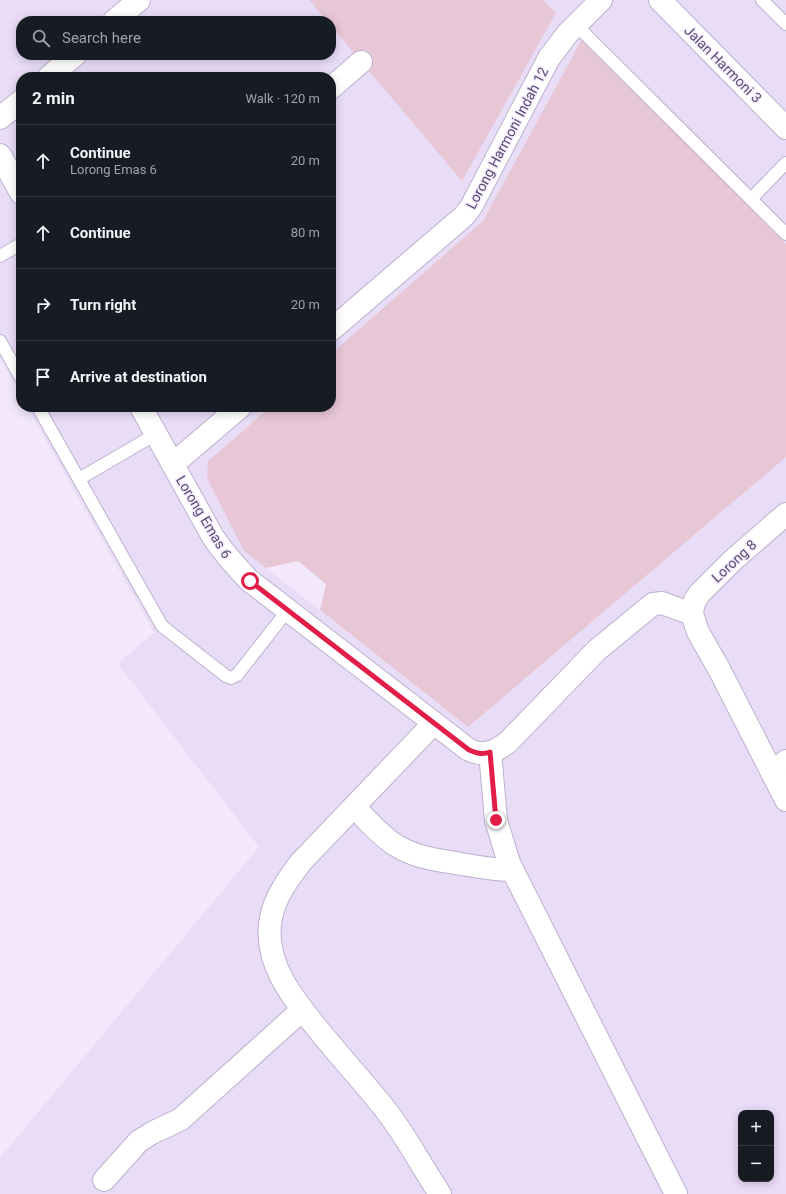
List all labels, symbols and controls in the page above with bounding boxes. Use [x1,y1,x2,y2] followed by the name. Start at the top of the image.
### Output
[16,16,336,60] search box
[681,22,765,106] street label: Jalan Harmoni 3
[30,27,52,49] icon: search
[62,29,141,47] text: Search here
[463,64,551,212] street label: Lorong Harmoni Indah 12
[32,88,75,108] text: 2 min
[245,91,320,106] text: Walk · 120 m
[70,144,131,162] text: Continue
[32,150,54,172] icon: ahead
[291,153,320,168] text: 20 m
[70,162,157,177] text: Lorong Emas 6
[32,222,54,244] icon: ahead
[70,224,131,242] text: Continue
[291,225,320,240] text: 80 m
[32,294,54,316] icon: right
[70,296,136,314] text: Turn right
[291,297,320,312] text: 20 m
[32,366,54,388] icon: arrive
[70,368,207,386] text: Arrive at destination
[173,473,235,561] street label: Lorong Emas 6
[708,536,760,586] street label: Lorong 8
[241,572,259,590] route start
[487,811,505,829] route end
[738,1110,774,1182] map controls
[738,1110,774,1146] button: +
[738,1146,774,1182] button: −

